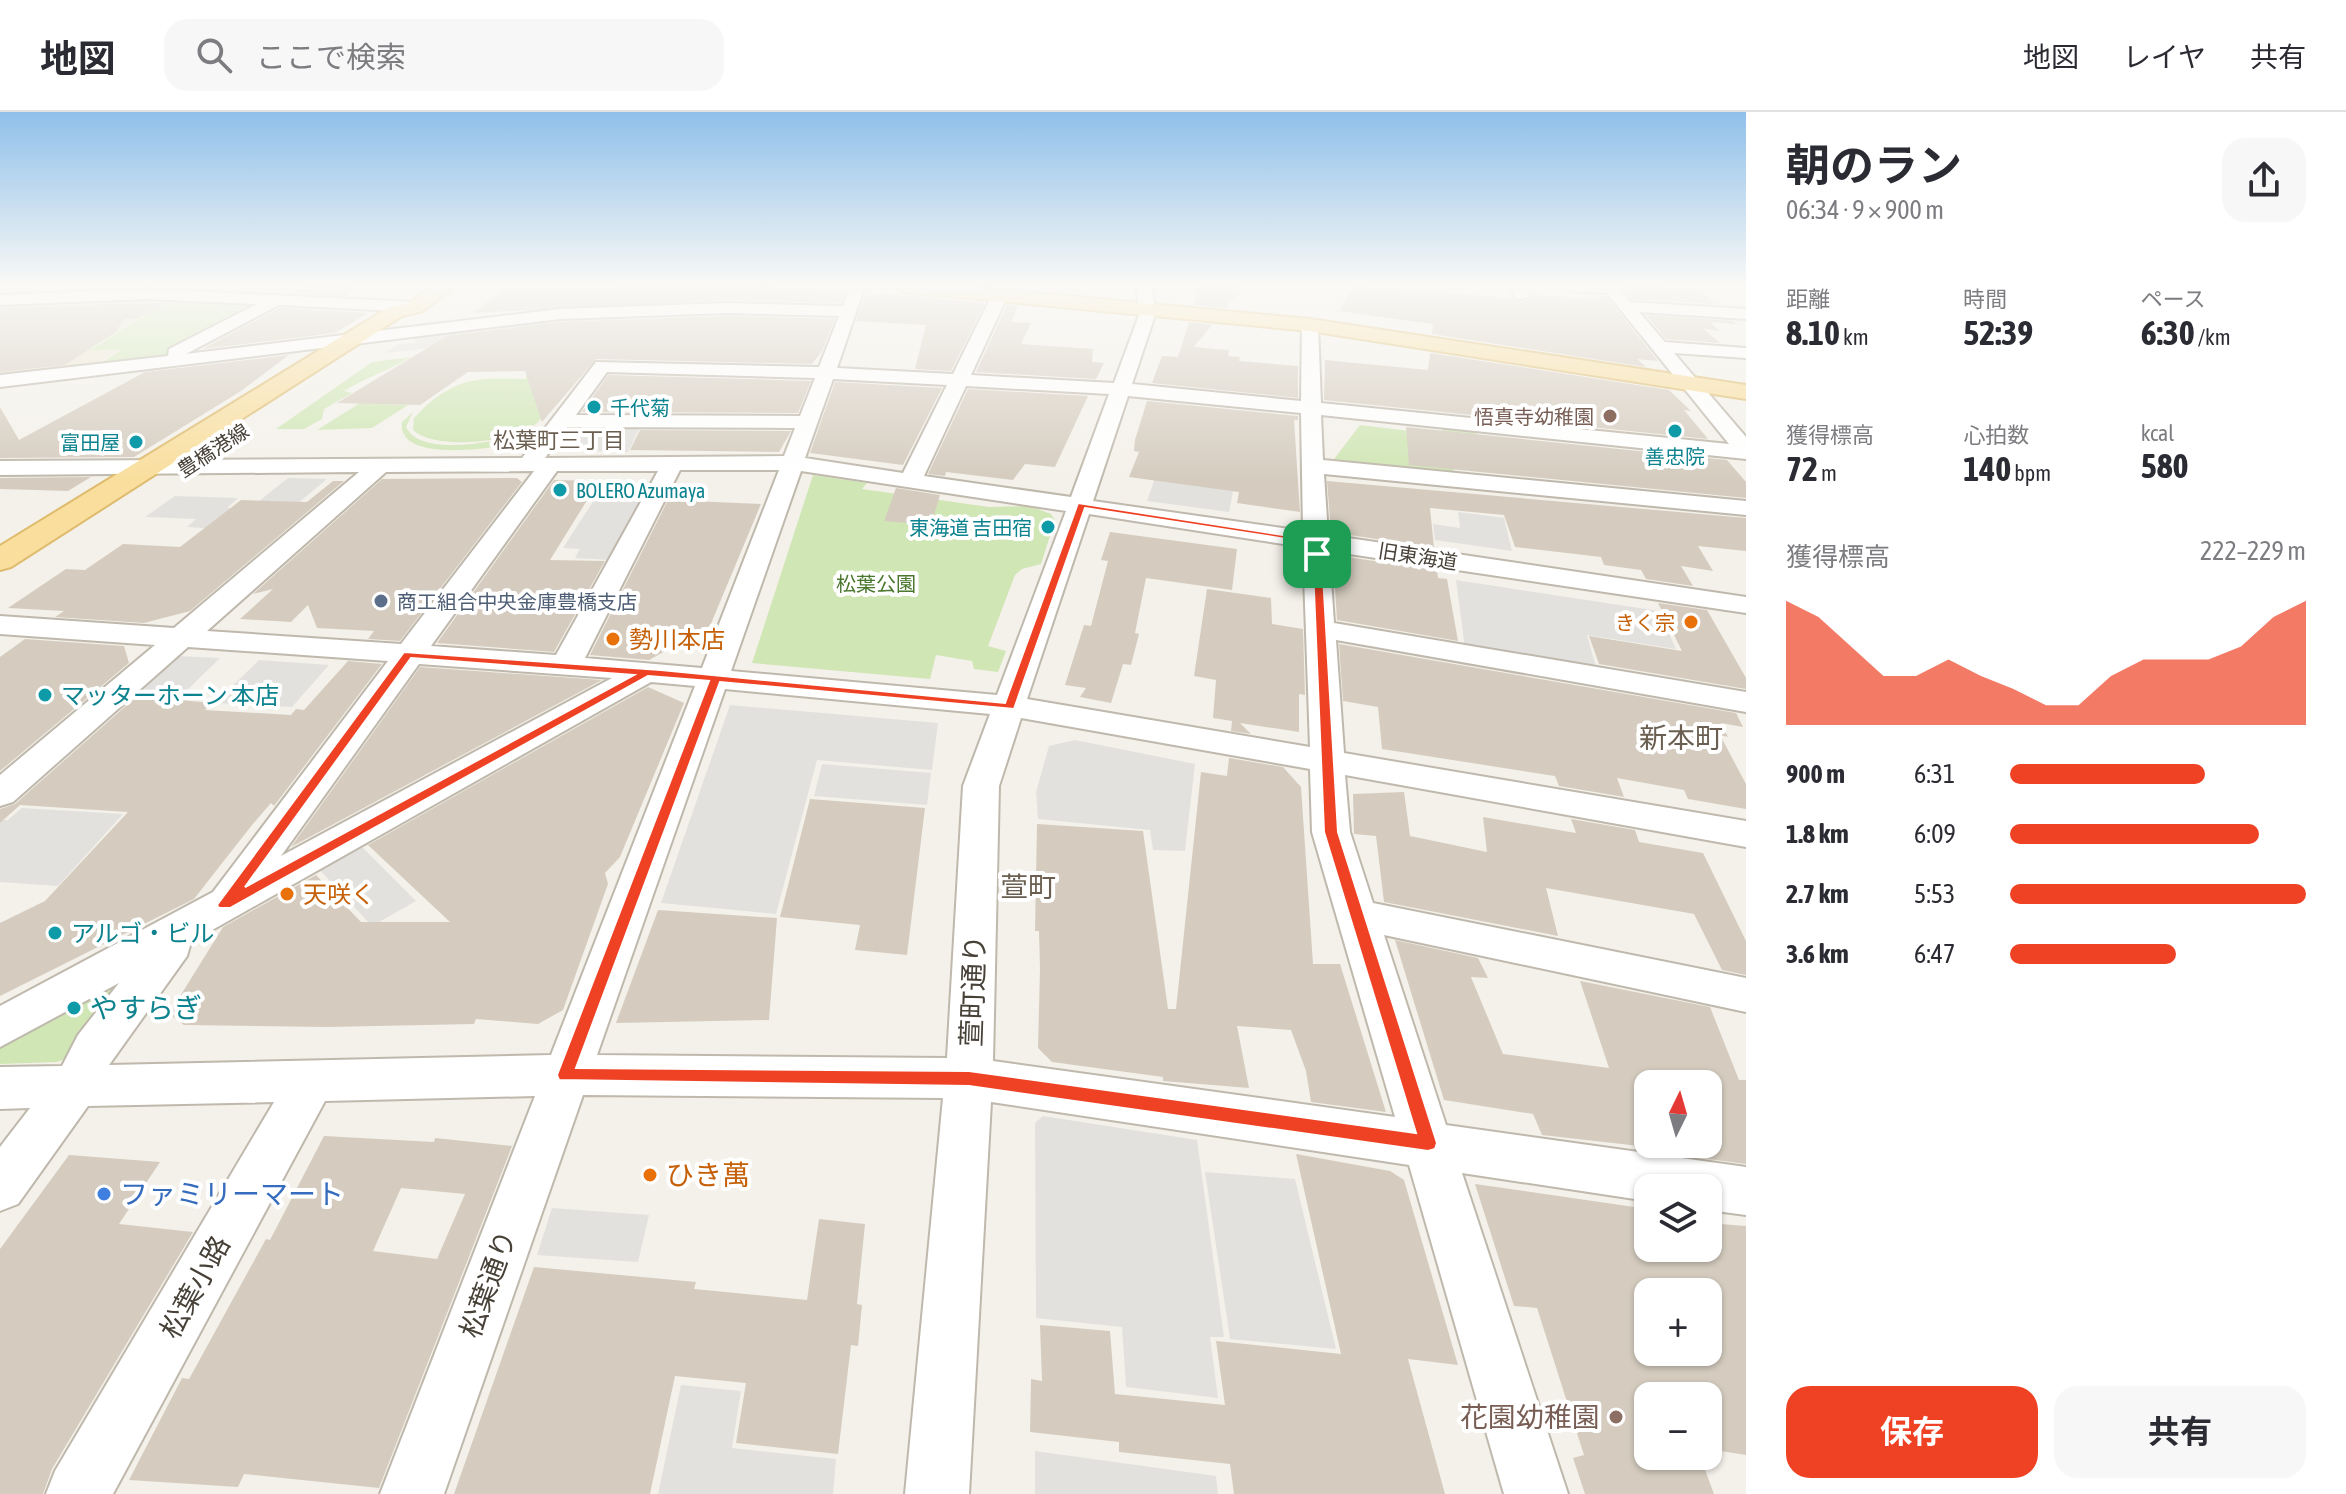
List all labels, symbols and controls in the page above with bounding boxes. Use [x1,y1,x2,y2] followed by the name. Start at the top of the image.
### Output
[164,19,724,91] search box
[192,33,236,77] icon: search
[40,37,116,80] text: 地図
[256,40,406,74] text: ここで検索
[2023,41,2079,73] text: 地図
[2123,41,2206,73] text: レイヤ
[2250,41,2306,73] text: 共有
[2222,138,2306,222] button: share
[1786,140,1962,190] text: 朝のラン
[1786,195,1944,225] text: 06:34 · 9 × 900 m
[1786,286,1830,312] text: 距離
[1963,286,2007,312] text: 時間
[2141,286,2206,312] text: ペース
[1786,313,1840,352] text: 8.10
[1963,313,2033,352] text: 52:39
[2141,313,2195,352] text: 6:30
[1840,324,1869,350] text: km
[2195,324,2231,350] text: /km
[610,396,670,419] place label: 千代菊
[585,398,603,416] marker: 千代菊
[1474,405,1594,428] place label: 悟真寺幼稚園
[1601,407,1619,425] marker: 悟真寺幼稚園
[173,419,253,481] street label: 豊橋港線
[2141,420,2174,446] text: kcal
[1666,422,1684,440] marker: 善忠院
[1786,422,1874,448] text: 獲得標高
[1963,422,2029,448] text: 心拍数
[493,427,625,453] district label: 松葉町三丁目
[60,431,120,454] place label: 富田屋
[127,433,145,451] marker: 富田屋
[1645,445,1705,468] place label: 善忠院
[2141,446,2189,485] text: 580
[1786,449,1818,488] text: 72
[1963,449,2011,488] text: 140
[1818,460,1837,486] text: m
[2011,460,2051,486] text: bpm
[576,479,705,502] place label: BOLERO Azumaya
[551,481,569,499] marker: BOLERO Azumaya
[909,516,1032,539] place label: 東海道 吉田宿
[1039,518,1057,536] marker: 東海道 吉田宿
[1283,520,1351,588] pin
[1295,532,1339,576] icon: arrive
[2200,536,2306,566] text: 222–229 m
[1377,538,1459,574] street label: 旧東海道
[1786,542,1890,572] text: 獲得標高
[836,572,916,595] park label: 松葉公園
[397,590,637,613] place label: 商工組合中央金庫豊橋支店
[372,592,390,610] marker: 商工組合中央金庫豊橋支店
[1615,611,1675,634] place label: きく宗
[1682,613,1700,631] marker: きく宗
[629,626,725,653] place label: 勢川本店
[604,630,622,648] marker: 勢川本店
[61,682,279,709] place label: マッターホーン 本店
[36,686,54,704] marker: マッターホーン 本店
[1639,722,1723,754] district label: 新本町
[1786,759,1845,789] text: 900 m
[1914,759,1955,789] text: 6:31
[1786,819,1849,849] text: 1.8 km
[1914,819,1956,849] text: 6:09
[1000,871,1056,903] district label: 萱町
[1786,879,1849,909] text: 2.7 km
[1914,879,1955,909] text: 5:53
[303,881,375,908] place label: 天咲く
[278,885,296,903] marker: 天咲く
[71,920,214,947] place label: アルゴ・ビル
[46,924,64,942] marker: アルゴ・ビル
[955,934,991,1048] street label: 萱町通り
[1786,939,1849,969] text: 3.6 km
[1914,939,1955,969] text: 6:47
[90,992,202,1024] place label: やすらぎ
[65,999,83,1017] marker: やすらぎ
[1634,1070,1722,1158] north arrow
[1634,1070,1722,1470] map controls
[666,1159,750,1191] place label: ひき萬
[641,1166,659,1184] marker: ひき萬
[1634,1174,1722,1262] button: layers
[120,1178,344,1210] place label: ファミリーマート
[95,1185,113,1203] marker: ファミリーマート
[454,1226,522,1342] street label: 松葉通り
[154,1230,236,1344] street label: 松葉小路
[1634,1278,1722,1366] button: +
[1634,1382,1722,1470] button: −
[1786,1386,2038,1478] button: 保存
[2054,1386,2306,1478] button: 共有
[1460,1401,1600,1433] place label: 花園幼稚園
[1607,1408,1625,1426] marker: 花園幼稚園

